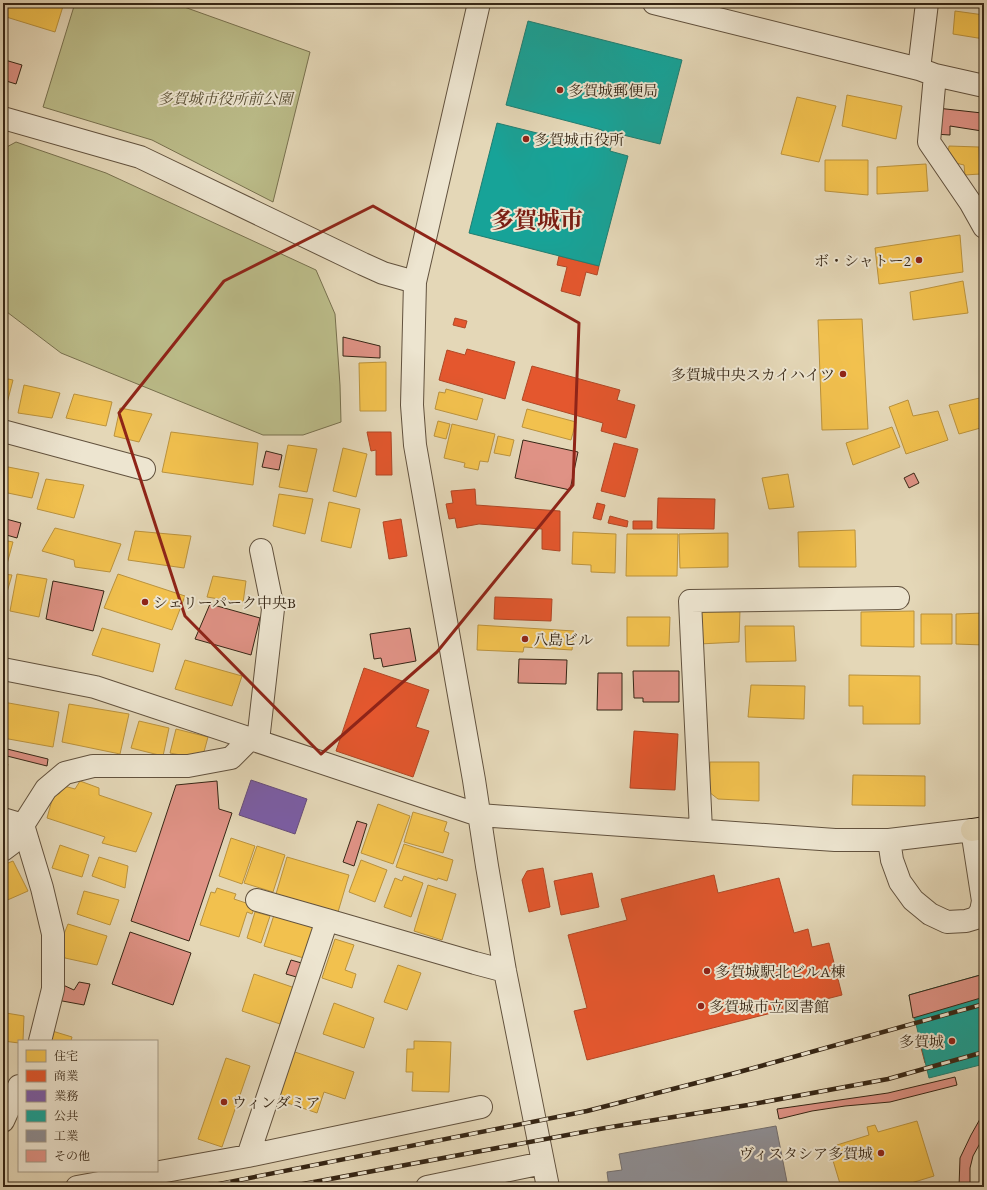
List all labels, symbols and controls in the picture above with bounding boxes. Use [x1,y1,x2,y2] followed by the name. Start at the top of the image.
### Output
[568,81,658,100] place label: 多賀城郵便局
[555,85,565,95] marker: 多賀城郵便局
[157,89,295,108] park label: 多賀城市役所前公園
[534,130,624,149] place label: 多賀城市役所
[521,134,531,144] marker: 多賀城市役所
[491,205,583,235] district label: 多賀城市
[814,251,912,270] place label: ボ・シャトー2
[914,255,924,265] marker: ボ・シャトー2
[671,365,835,384] place label: 多賀城中央スカイハイツ
[838,369,848,379] marker: 多賀城中央スカイハイツ
[153,593,296,612] place label: シェリーパーク中央B
[140,597,150,607] marker: シェリーパーク中央B
[533,630,593,649] place label: 八島ビル
[520,634,530,644] marker: 八島ビル
[715,962,845,981] place label: 多賀城駅北ビルA棟
[702,966,712,976] marker: 多賀城駅北ビルA棟
[709,997,829,1016] place label: 多賀城市立図書館
[696,1001,706,1011] marker: 多賀城市立図書館
[899,1032,944,1051] place label: 多賀城
[947,1036,957,1046] marker: 多賀城
[18,1040,158,1172] legend
[54,1048,78,1064] text: 住宅
[54,1068,78,1084] text: 商業
[54,1088,78,1104] text: 業務
[232,1093,321,1112] place label: ウィンダミア
[219,1097,229,1107] marker: ウィンダミア
[54,1108,78,1124] text: 公共
[54,1128,78,1144] text: 工業
[739,1144,873,1163] place label: ヴィスタシア多賀城
[54,1148,90,1164] text: その他
[876,1148,886,1158] marker: ヴィスタシア多賀城

